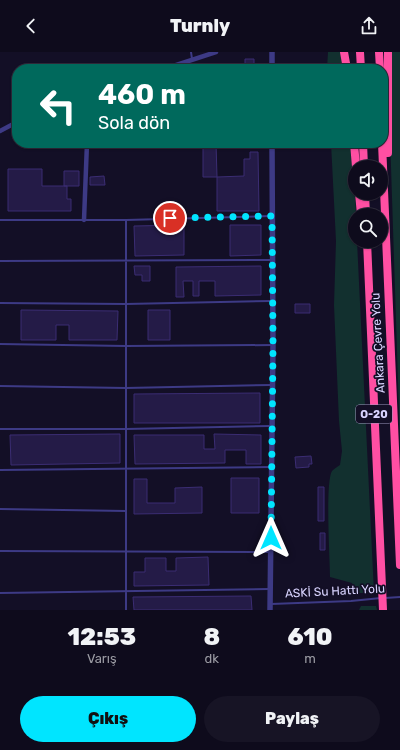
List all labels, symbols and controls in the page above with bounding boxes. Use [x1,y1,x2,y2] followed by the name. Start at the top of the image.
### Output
[20,15,42,37] icon: back
[170,15,230,37] text: Turnly
[358,15,380,37] icon: share
[98,78,186,111] text: 460 m
[32,80,84,132] icon: left
[98,112,170,134] text: Sola dön
[348,160,388,248] map controls
[348,160,388,200] button: sound
[153,201,187,235] pin
[159,207,181,229] icon: arrive
[348,208,388,248] button: search
[368,292,388,394] street label: Ankara Çevre Yolu
[356,405,392,423] road number: O-20
[250,517,292,559] position arrow
[285,581,385,601] street label: ASKİ Su Hattı Yolu
[67,623,136,651] text: 12:53
[204,623,220,651] text: 8
[288,623,333,651] text: 610
[87,651,117,666] text: Varış
[205,651,219,666] text: dk
[304,651,316,666] text: m
[20,696,196,742] button: Çıkış
[204,696,380,742] button: Paylaş

